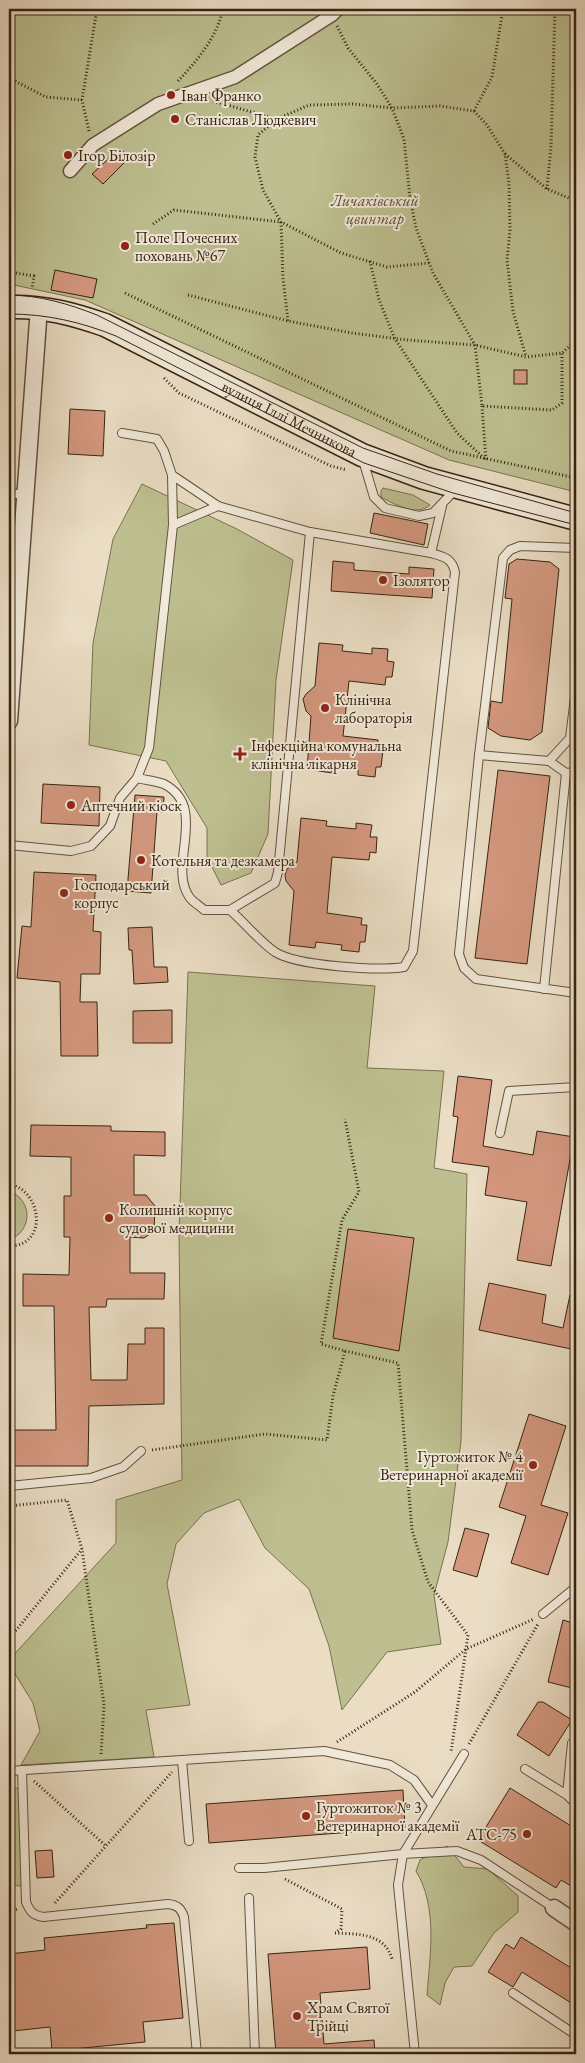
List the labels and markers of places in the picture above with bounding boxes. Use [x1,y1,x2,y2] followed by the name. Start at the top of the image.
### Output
[181,85,261,106] place label: Іван Франко
[165,89,177,101] marker: Іван Франко
[185,109,317,130] place label: Станіслав Людкевич
[169,113,181,125] marker: Станіслав Людкевич
[78,145,156,166] place label: Ігор Білозір
[62,149,74,161] marker: Ігор Білозір
[135,227,237,266] place label: Поле Почесних поховань №67
[119,240,131,252] marker: Поле Почесних поховань №67
[393,570,450,591] place label: Ізолятор
[377,574,389,586] marker: Ізолятор
[335,689,413,728] place label: Клінічна лабораторія
[319,702,331,714] marker: Клінічна лабораторія
[251,735,403,774] place label: Інфекційна комунальна клінічна лікарня
[233,747,247,761] marker: Інфекційна комунальна клінічна лікарня
[80,795,182,816] place label: Аптечний кіоск
[65,799,77,811] marker: Аптечний кіоск
[151,850,295,871] place label: Котельня та дезкамера
[135,854,147,866] marker: Котельня та дезкамера
[74,874,170,913] place label: Господарський корпус
[58,887,70,899] marker: Господарський корпус
[119,1199,235,1238] place label: Колишній корпус судової медицини
[103,1212,115,1224] marker: Колишній корпус судової медицини
[380,1446,524,1485] place label: Гуртожиток № 4 Ветеринарної академії
[527,1459,539,1471] marker: Гуртожиток № 4 Ветеринарної академії
[316,1797,460,1836] place label: Гуртожиток № 3 Ветеринарної академії
[300,1810,312,1822] marker: Гуртожиток № 3 Ветеринарної академії
[465,1824,517,1845] place label: АТС-75
[521,1828,533,1840] marker: АТС-75
[306,1997,391,2036] place label: Храм Святої Трійці
[291,2010,303,2022] marker: Храм Святої Трійці

